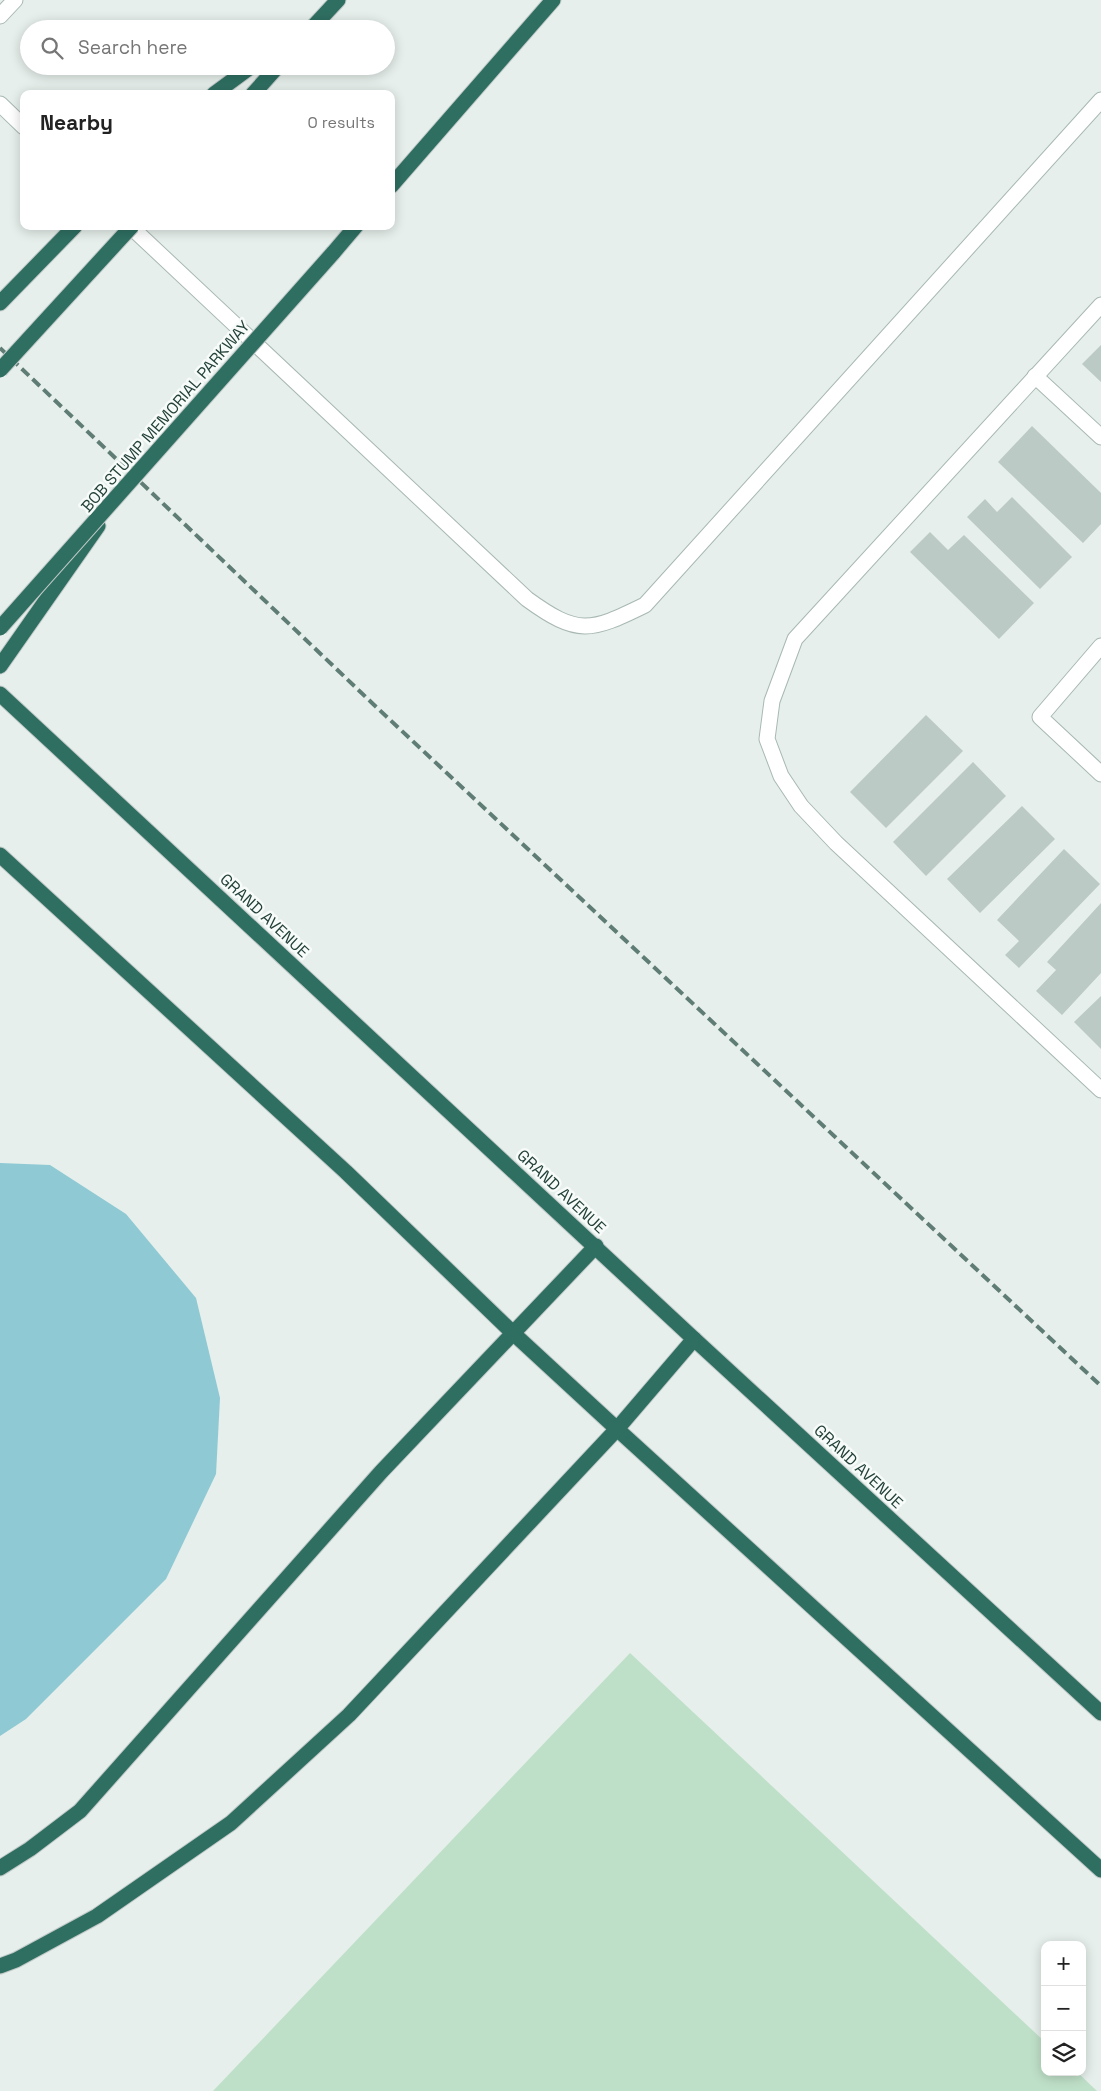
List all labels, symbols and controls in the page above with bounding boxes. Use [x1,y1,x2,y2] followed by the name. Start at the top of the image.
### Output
[20,20,395,75] search box
[38,34,66,62] icon: search
[78,35,188,60] text: Search here
[40,109,113,136] text: Nearby
[307,112,375,133] text: 0 results
[76,316,255,517] street label: BOB STUMP MEMORIAL PARKWAY
[216,869,314,962] street label: GRAND AVENUE
[513,1145,611,1238] street label: GRAND AVENUE
[810,1420,908,1513] street label: GRAND AVENUE
[1041,1941,1086,2076] map controls
[1041,1941,1086,1986] button: +
[1041,1986,1086,2031] button: −
[1041,2031,1086,2076] button: layers

